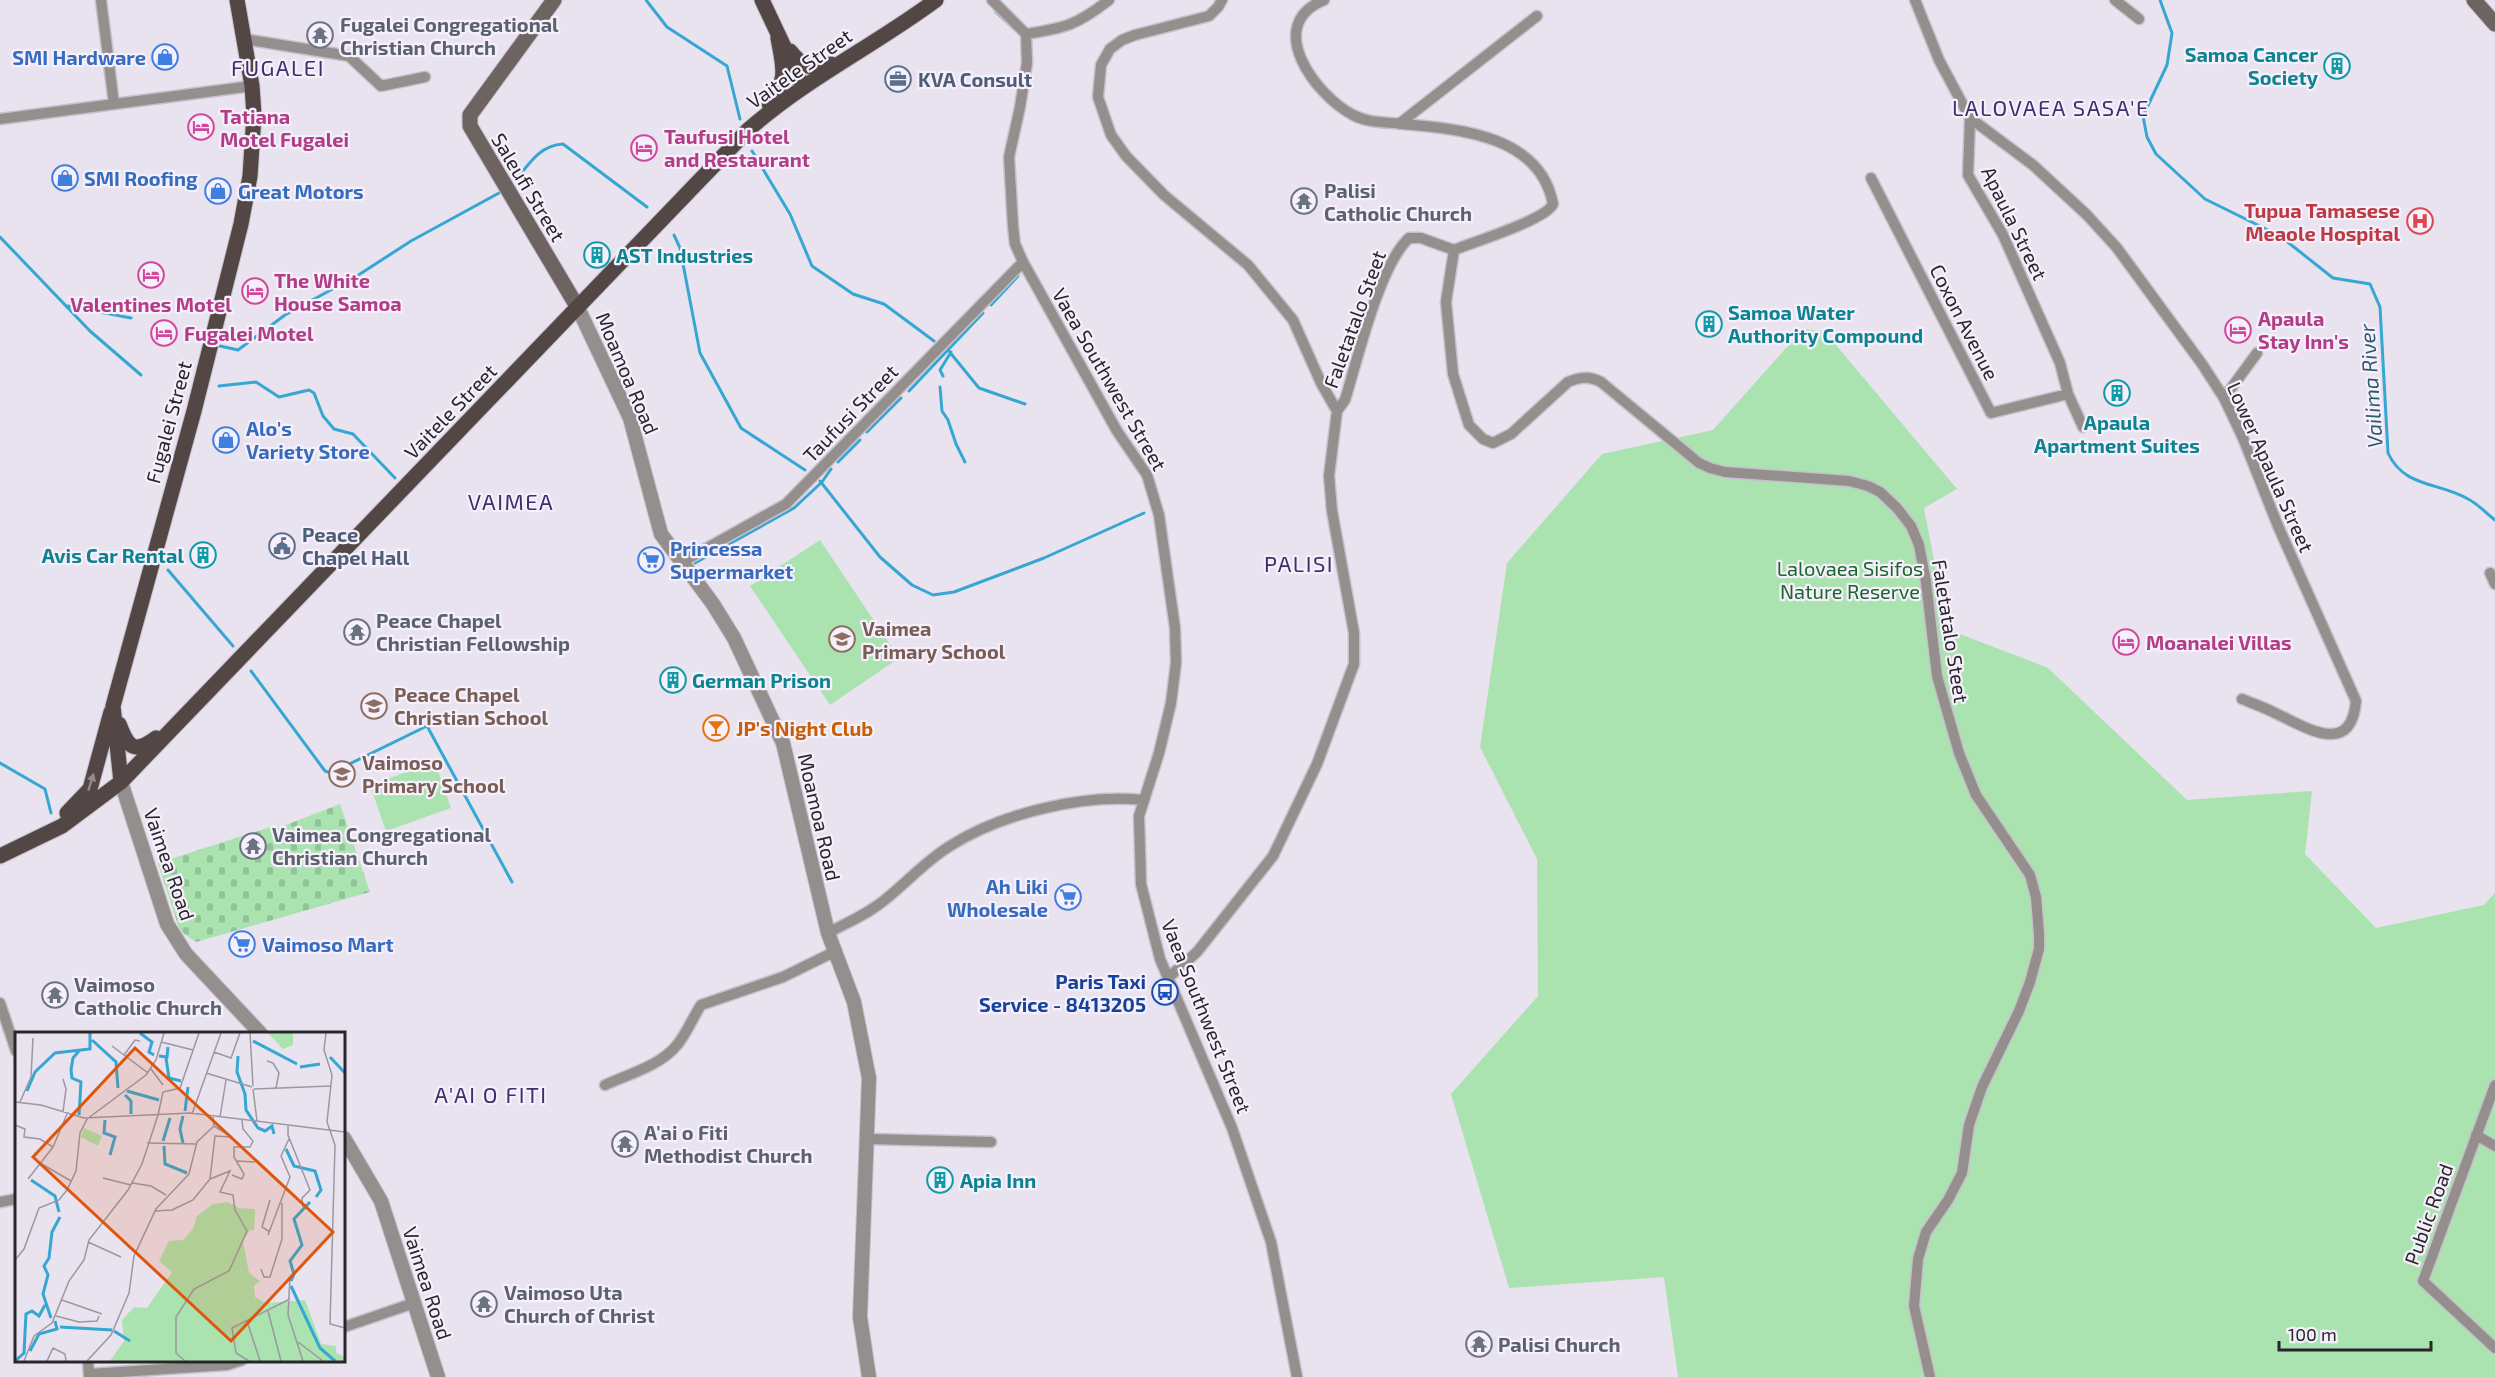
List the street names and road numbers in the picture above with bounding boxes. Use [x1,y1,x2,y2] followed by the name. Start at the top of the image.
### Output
[742,23,856,113] street label: Vaitele Street
[487,128,571,246] street label: Saleufi Street
[1977,162,2053,284] street label: Apaula Street
[1318,247,1390,391] street label: Faletatalo Steet
[1926,260,2004,384] street label: Coxon Avenue
[1048,283,1172,475] street label: Vaea Southwest Street
[592,308,664,438] street label: Moamoa Road
[140,358,196,486] street label: Fugalei Street
[399,358,501,463] street label: Vaitele Street
[798,359,903,467] street label: Taufusi Street
[2223,378,2319,556] street label: Lower Apaula Street
[1928,558,1974,705] street label: Faletatalo Steet
[794,751,846,883] street label: Moamoa Road
[140,805,200,923] street label: Vaimea Road
[1157,916,1257,1117] street label: Vaea Southwest Street
[2399,1160,2457,1268] street label: Public Road
[398,1223,458,1343] street label: Vaimea Road

